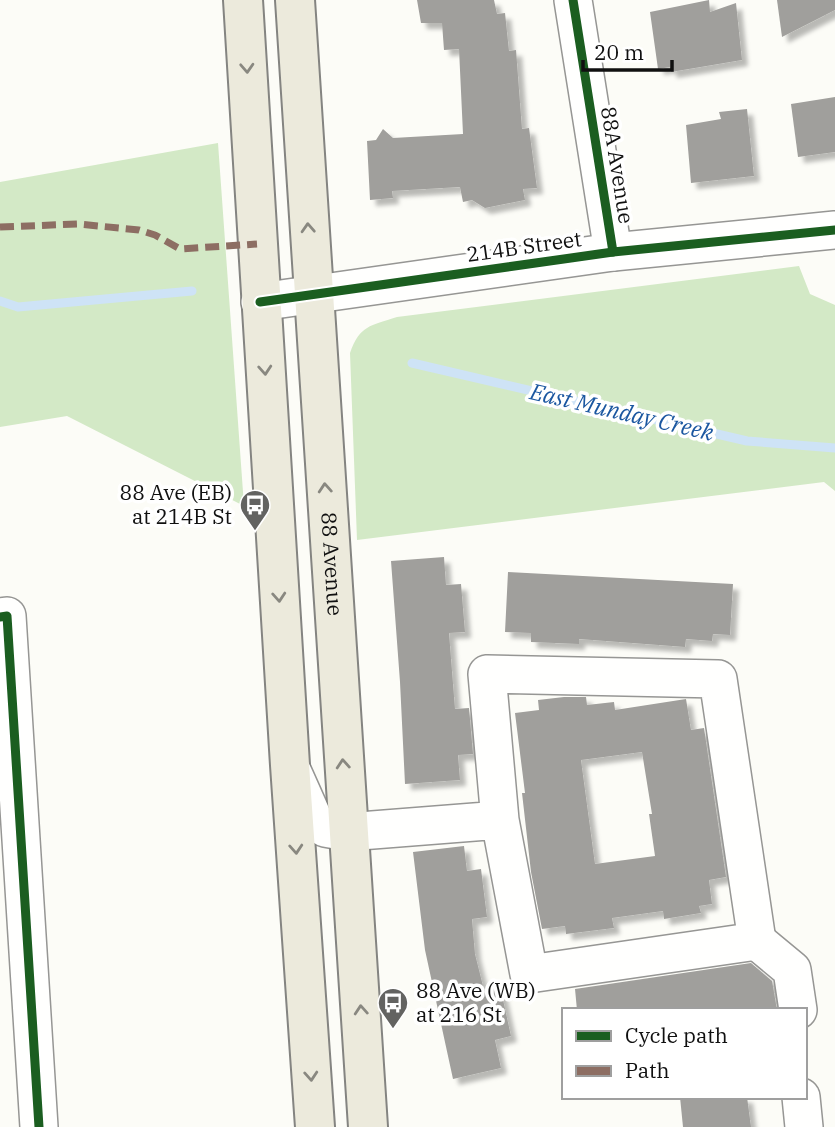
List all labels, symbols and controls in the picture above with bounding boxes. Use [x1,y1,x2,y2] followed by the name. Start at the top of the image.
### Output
[583,28,672,72] scale bar
[594,38,644,66] text: 20 m
[239,63,254,74] one-way arrow
[595,104,641,225] street label: 88A Avenue
[301,222,316,233] one-way arrow
[465,224,583,268] street label: 214B Street
[257,365,272,376] one-way arrow
[526,375,718,447] water label: East Munday Creek
[120,478,232,530] place label: 88 Ave (EB) at 214B St
[318,483,333,494] one-way arrow
[238,488,272,532] bus stop icon: 88 Ave (EB) at 214B St
[315,511,350,617] street label: 88 Avenue
[271,592,286,603] one-way arrow
[335,758,350,769] one-way arrow
[288,844,303,855] one-way arrow
[416,976,536,1028] place label: 88 Ave (WB) at 216 St
[376,986,410,1030] bus stop icon: 88 Ave (WB) at 216 St
[354,1004,369,1015] one-way arrow
[562,1008,807,1099] legend
[625,1021,728,1049] text: Cycle path
[625,1056,670,1084] text: Path
[303,1071,318,1082] one-way arrow

